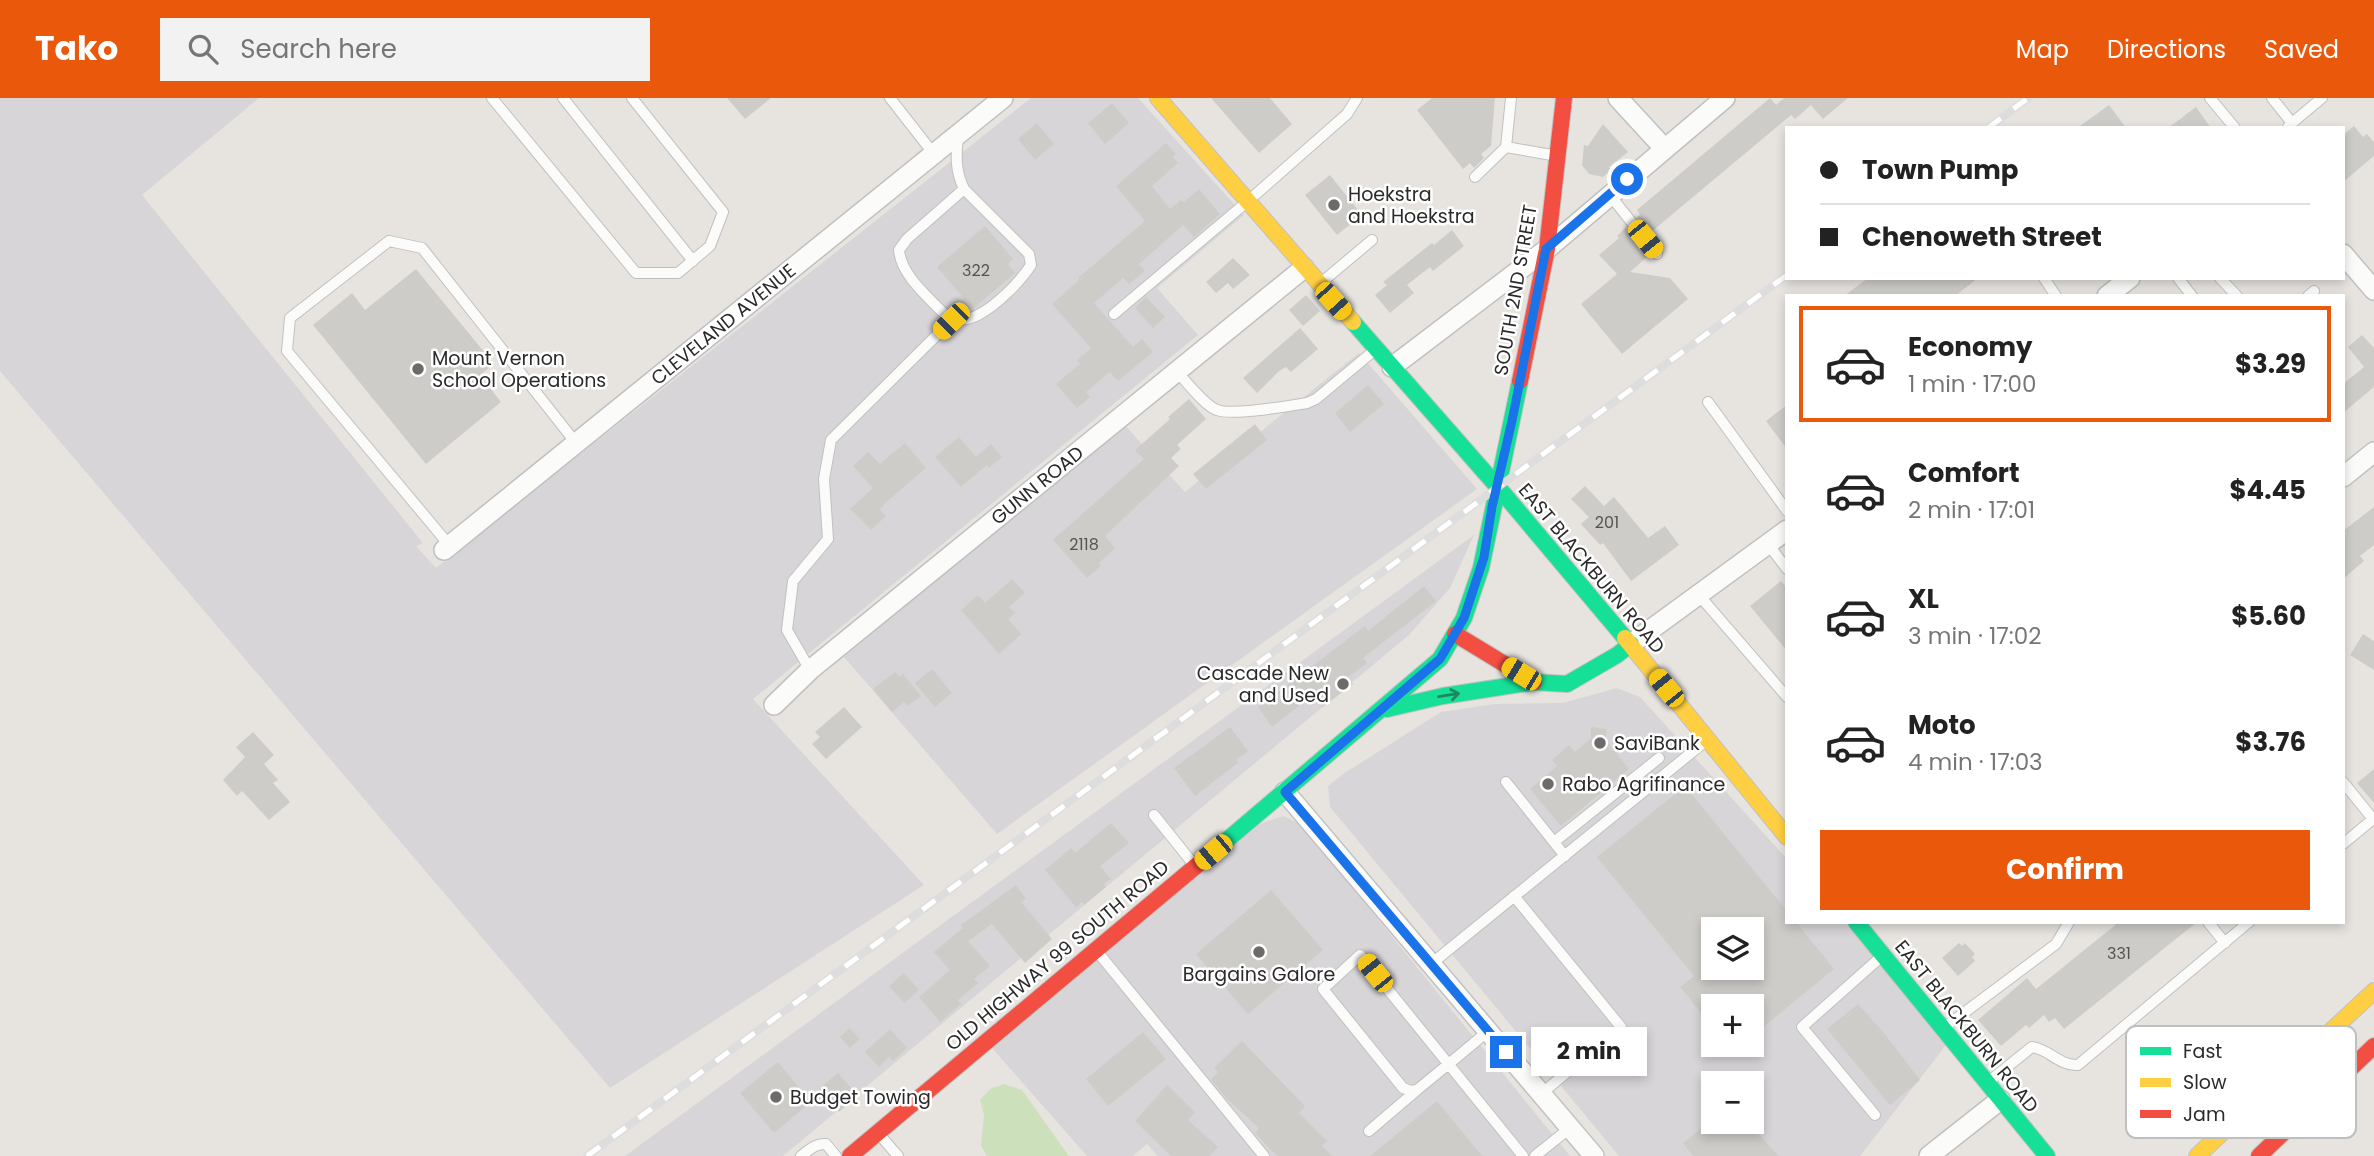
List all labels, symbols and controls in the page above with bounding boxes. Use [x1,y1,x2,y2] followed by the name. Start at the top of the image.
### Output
[160,18,650,81] search box
[35,25,118,72] text: Tako
[184,30,222,68] icon: search
[240,31,397,67] text: Search here
[2016,33,2069,66] text: Map
[2107,33,2226,66] text: Directions
[2264,33,2339,66] text: Saved
[1862,152,2018,188] text: Town Pump
[1611,163,1643,195] route start
[1348,181,1475,230] place label: Hoekstra and Hoekstra
[1326,197,1342,213] marker: Hoekstra and Hoekstra
[1487,203,1544,378] street label: SOUTH 2ND STREET
[1624,216,1667,262] car
[1862,219,2102,255] text: Chenoweth Street
[645,257,802,391] street label: CLEVELAND AVENUE
[962,259,990,282] house number: 322
[1312,278,1355,324] car
[929,299,974,343] car
[1908,329,2032,365] text: Economy
[1824,333,1887,396] icon: car
[432,345,606,394] place label: Mount Vernon School Operations
[2235,346,2306,382] text: $3.29
[410,361,426,377] marker: Mount Vernon School Operations
[1908,368,2036,400] text: 1 min · 17:00
[985,440,1089,531] street label: GUNN ROAD
[1908,455,2020,491] text: Comfort
[1824,459,1887,522] icon: car
[2229,472,2306,508] text: $4.45
[1512,477,1671,659] street label: EAST BLACKBURN ROAD
[1908,494,2035,526] text: 2 min · 17:01
[1595,511,1619,534] house number: 201
[1069,533,1099,556] house number: 2118
[1908,581,1939,617] text: XL
[1824,585,1887,648] icon: car
[2231,598,2306,634] text: $5.60
[1908,620,2041,652] text: 3 min · 17:02
[1498,654,1545,694] car
[1197,660,1329,709] place label: Cascade New and Used
[1645,665,1688,711] car
[1335,676,1351,692] marker: Cascade New and Used
[1437,688,1460,701] one-way arrow
[1908,707,1976,743] text: Moto
[1824,711,1887,774] icon: car
[2235,724,2306,760] text: $3.76
[1614,730,1700,757] place label: SaviBank
[1592,735,1608,751] marker: SaviBank
[1908,746,2043,778] text: 4 min · 17:03
[1562,771,1725,798] place label: Rabo Agrifinance
[1540,776,1556,792] marker: Rabo Agrifinance
[1191,830,1236,874] car
[1820,830,2310,910] button: Confirm
[940,854,1175,1057] street label: OLD HIGHWAY 99 SOUTH ROAD
[1701,917,1764,1134] map controls
[1701,917,1764,980] button: layers
[1888,934,2045,1118] street label: EAST BLACKBURN ROAD
[2107,942,2131,965] house number: 331
[1251,944,1267,960] marker: Bargains Galore
[1354,950,1397,996] car
[1183,961,1335,988] place label: Bargains Galore
[1701,994,1764,1057] button: +
[2126,1026,2356,1138] legend
[1530,1028,1646,1076] callout: 2 min
[1557,1035,1621,1067] text: 2 min
[1490,1036,1522,1068] route end
[2183,1038,2222,1065] text: Fast
[2183,1069,2227,1096] text: Slow
[1701,1071,1764,1134] button: −
[790,1084,931,1111] place label: Budget Towing
[768,1089,784,1105] marker: Budget Towing
[2183,1101,2225,1128] text: Jam

